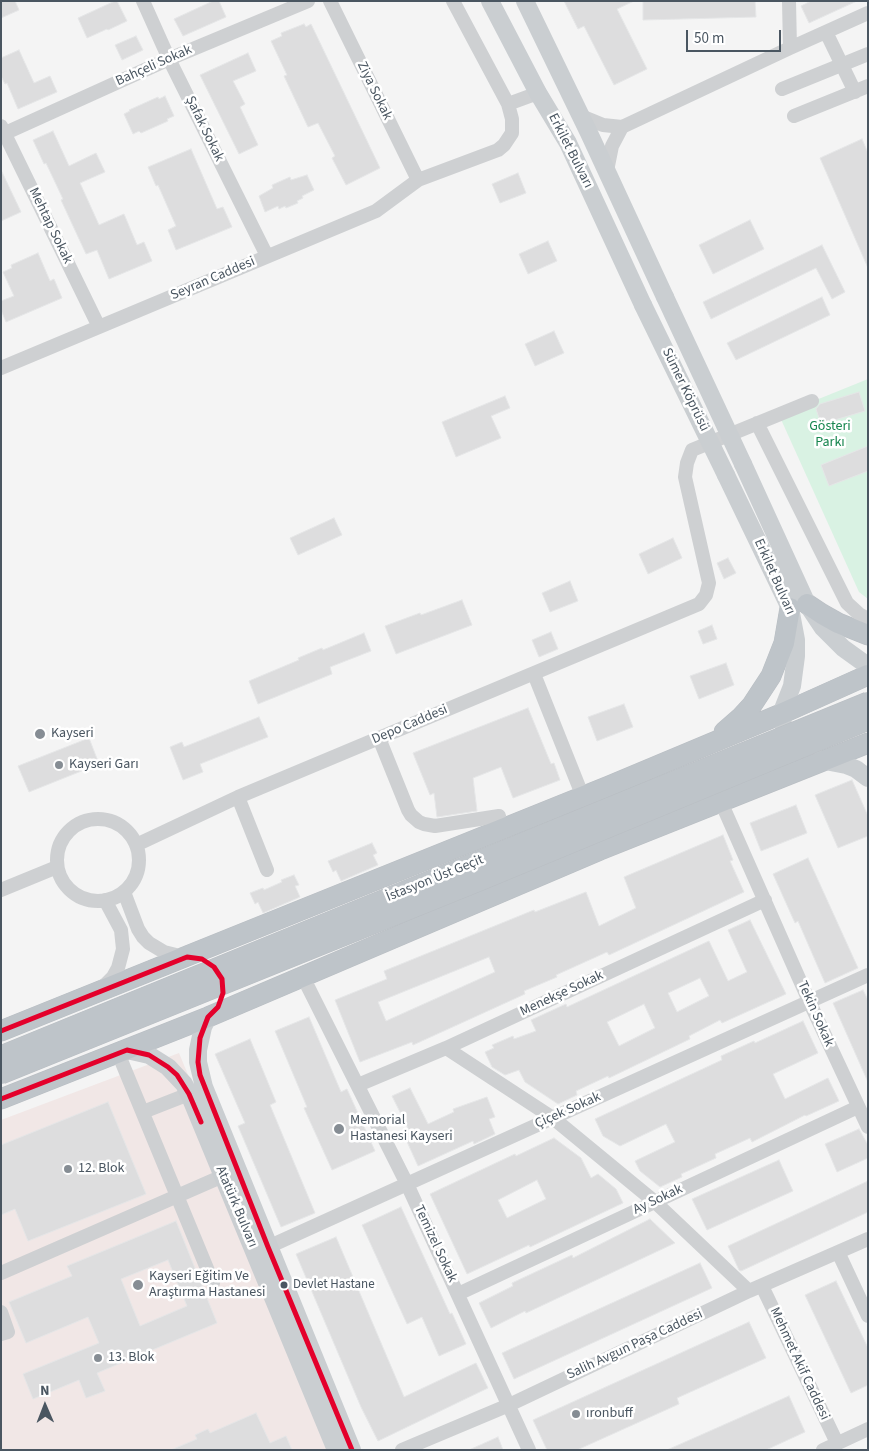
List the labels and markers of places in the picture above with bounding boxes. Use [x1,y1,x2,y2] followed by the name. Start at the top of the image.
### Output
[51,726,94,742] place label: Kayseri
[33,727,47,741] marker: Kayseri
[69,757,139,773] place label: Kayseri Garı
[53,759,65,771] marker: Kayseri Garı
[350,1113,453,1146] place label: Memorial Hastanesi Kayseri
[332,1122,346,1136] marker: Memorial Hastanesi Kayseri
[78,1161,125,1177] place label: 12. Blok
[62,1163,74,1175] marker: 12. Blok
[149,1269,265,1302] place label: Kayseri Eğitim Ve Araştırma Hastanesi
[293,1277,375,1293] place label: Devlet Hastane
[131,1278,145,1292] marker: Kayseri Eğitim Ve Araştırma Hastanesi
[279,1280,289,1290] marker: Devlet Hastane
[108,1350,155,1366] place label: 13. Blok
[92,1352,104,1364] marker: 13. Blok
[586,1406,633,1422] place label: ıronbuff
[570,1408,582,1420] marker: ıronbuff

